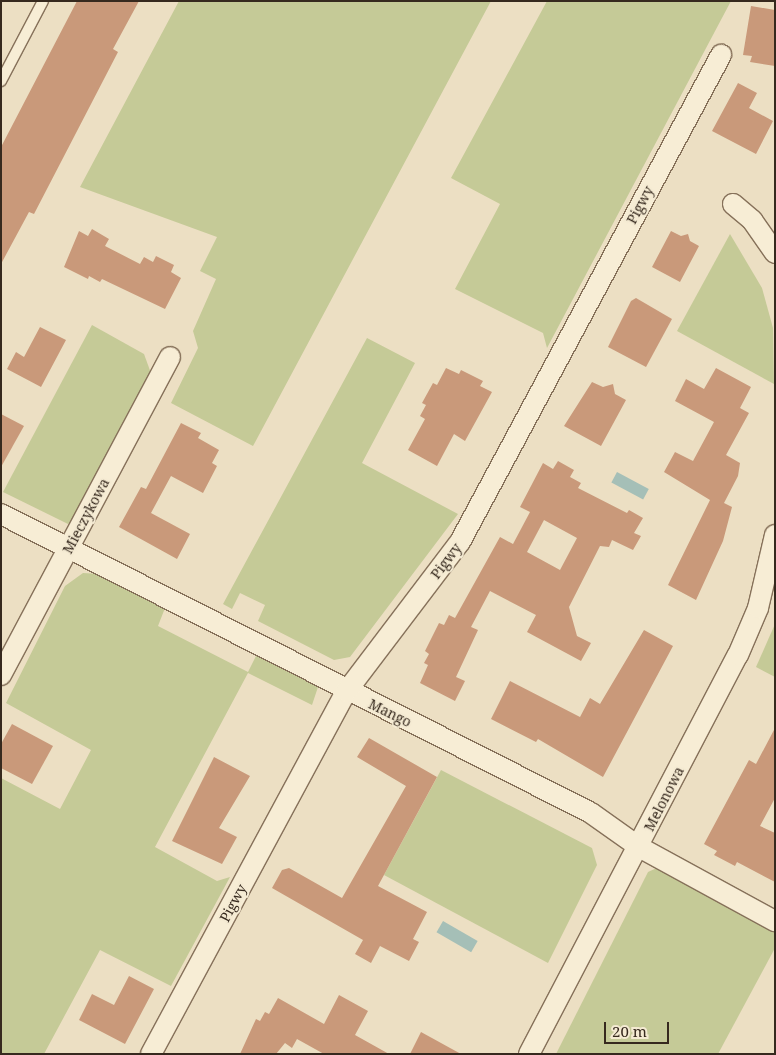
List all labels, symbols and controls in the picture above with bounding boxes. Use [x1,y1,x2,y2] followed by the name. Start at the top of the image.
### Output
[623,183,657,227] street label: Pigwy
[59,475,113,557] street label: Mieczykowa
[427,540,465,582] street label: Pigwy
[366,695,414,731] street label: Mango
[641,764,687,834] street label: Melonowa
[216,881,250,925] street label: Pigwy
[606,1012,671,1044] scale bar
[612,1021,647,1041] text: 20 m

